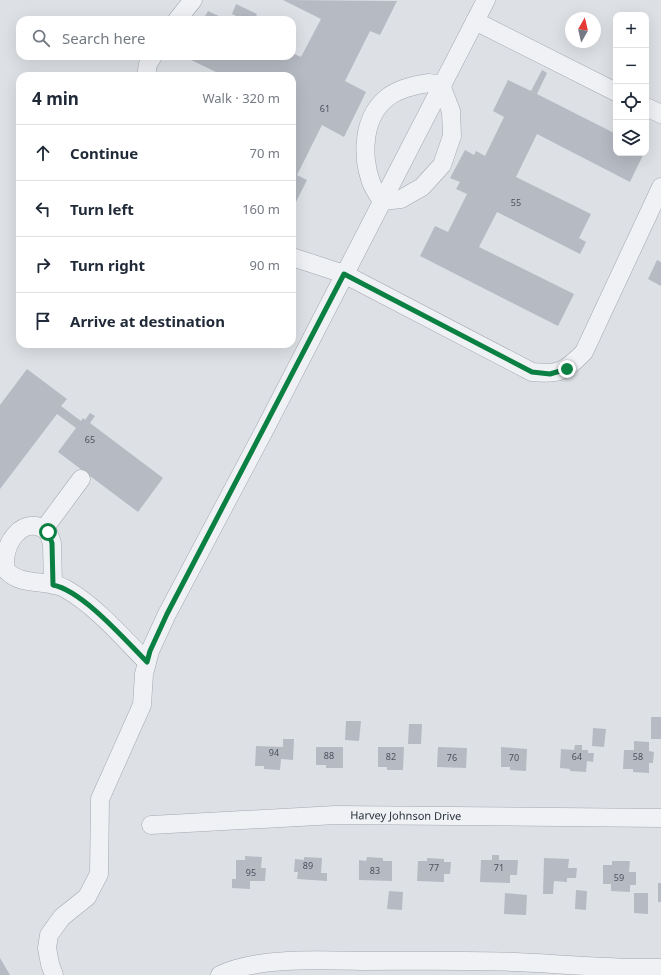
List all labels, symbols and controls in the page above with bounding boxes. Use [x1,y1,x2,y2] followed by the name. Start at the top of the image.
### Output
[565,12,601,48] north arrow
[613,12,649,156] map controls
[613,12,649,48] button: +
[16,16,296,60] search box
[30,27,52,49] icon: search
[62,28,145,48] text: Search here
[613,48,649,84] button: −
[613,84,649,120] button: locate
[32,87,79,110] text: 4 min
[202,89,280,107] text: Walk · 320 m
[320,102,330,115] house number: 61
[613,120,649,156] button: layers
[32,142,54,164] icon: ahead
[70,143,138,163] text: Continue
[250,144,280,162] text: 70 m
[511,196,521,209] house number: 55
[32,198,54,220] icon: left
[70,199,134,219] text: Turn left
[242,200,280,218] text: 160 m
[32,254,54,276] icon: right
[70,255,145,275] text: Turn right
[250,256,280,274] text: 90 m
[32,310,54,332] icon: arrive
[70,311,225,331] text: Arrive at destination
[558,360,576,378] route end
[85,433,95,446] house number: 65
[39,523,57,541] route start
[269,746,279,759] house number: 94
[324,749,334,762] house number: 88
[386,750,396,763] house number: 82
[572,750,582,763] house number: 64
[633,750,643,763] house number: 58
[447,751,457,764] house number: 76
[509,751,519,764] house number: 70
[350,807,461,823] street label: Harvey Johnson Drive
[303,859,313,872] house number: 89
[429,861,439,874] house number: 77
[494,861,504,874] house number: 71
[370,864,380,877] house number: 83
[246,866,256,879] house number: 95
[614,871,624,884] house number: 59

